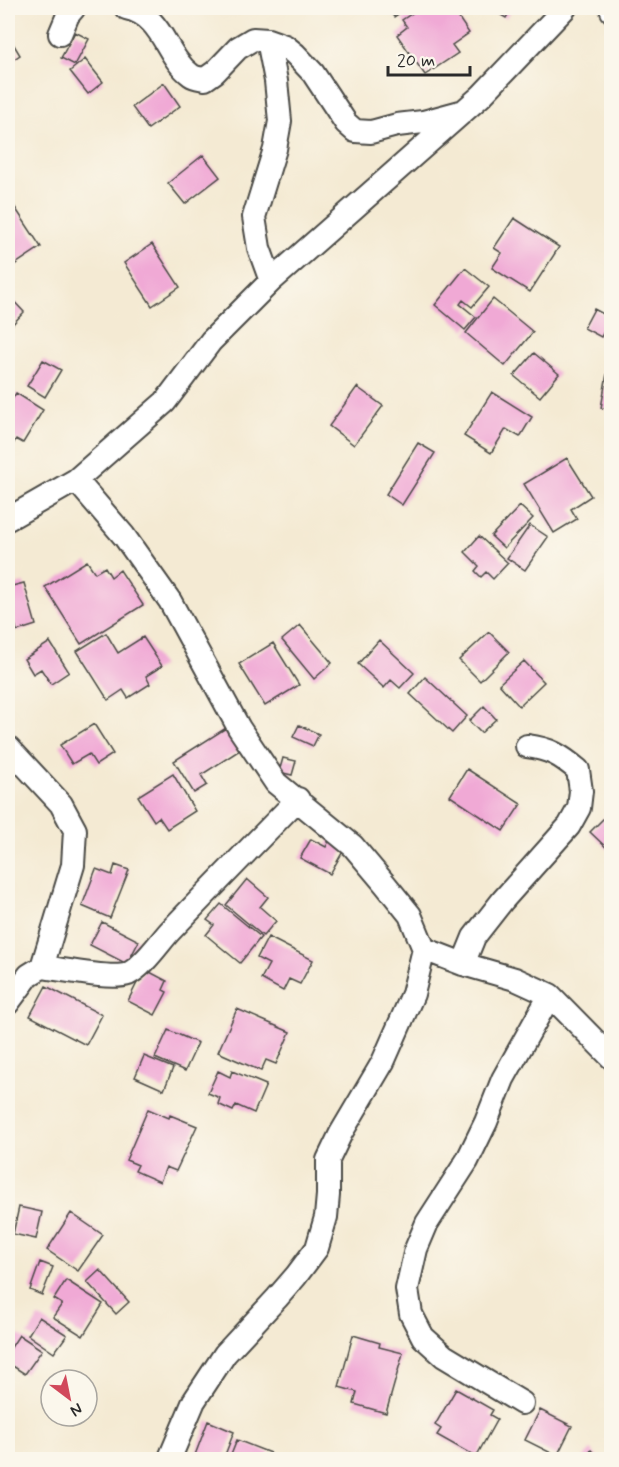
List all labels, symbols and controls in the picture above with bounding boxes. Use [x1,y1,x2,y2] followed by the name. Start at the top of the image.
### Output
[388,39,470,77] scale bar
[397,49,435,73] text: 20 m
[39,1368,99,1428] north arrow
[66,1398,86,1421] text: N

